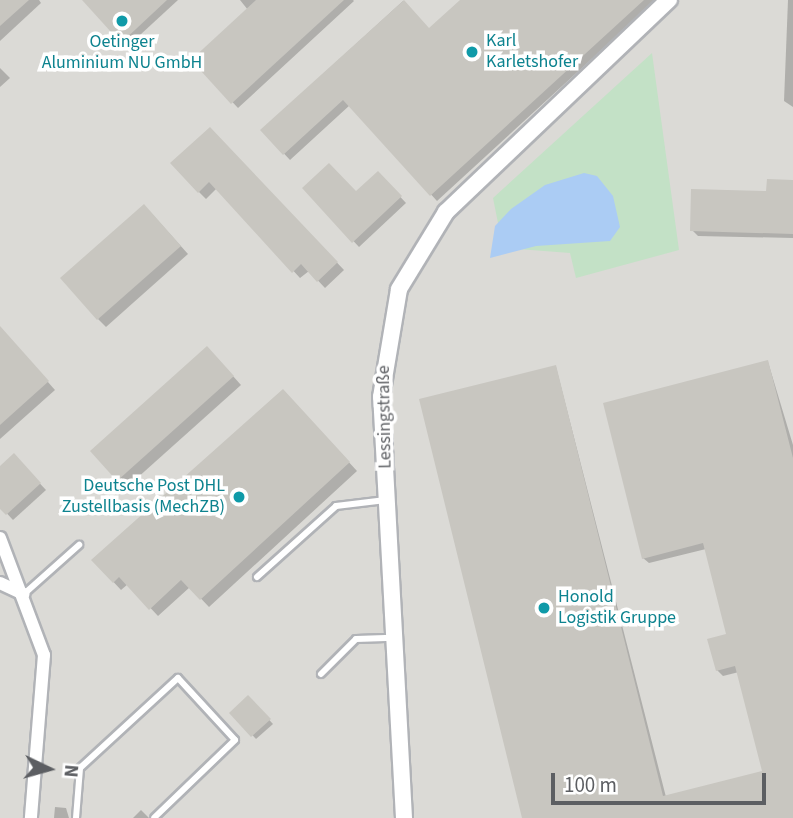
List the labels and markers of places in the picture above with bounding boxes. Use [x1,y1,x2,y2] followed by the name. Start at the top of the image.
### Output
[114,13,130,29] marker: Oetinger Aluminium NU GmbH
[486,31,578,74] place label: Karl Karletshofer
[42,32,202,74] place label: Oetinger Aluminium NU GmbH
[464,44,480,60] marker: Karl Karletshofer
[62,476,225,518] place label: Deutsche Post DHL Zustellbasis (MechZB)
[231,489,247,505] marker: Deutsche Post DHL Zustellbasis (MechZB)
[558,587,676,630] place label: Honold Logistik Gruppe
[536,600,552,616] marker: Honold Logistik Gruppe

